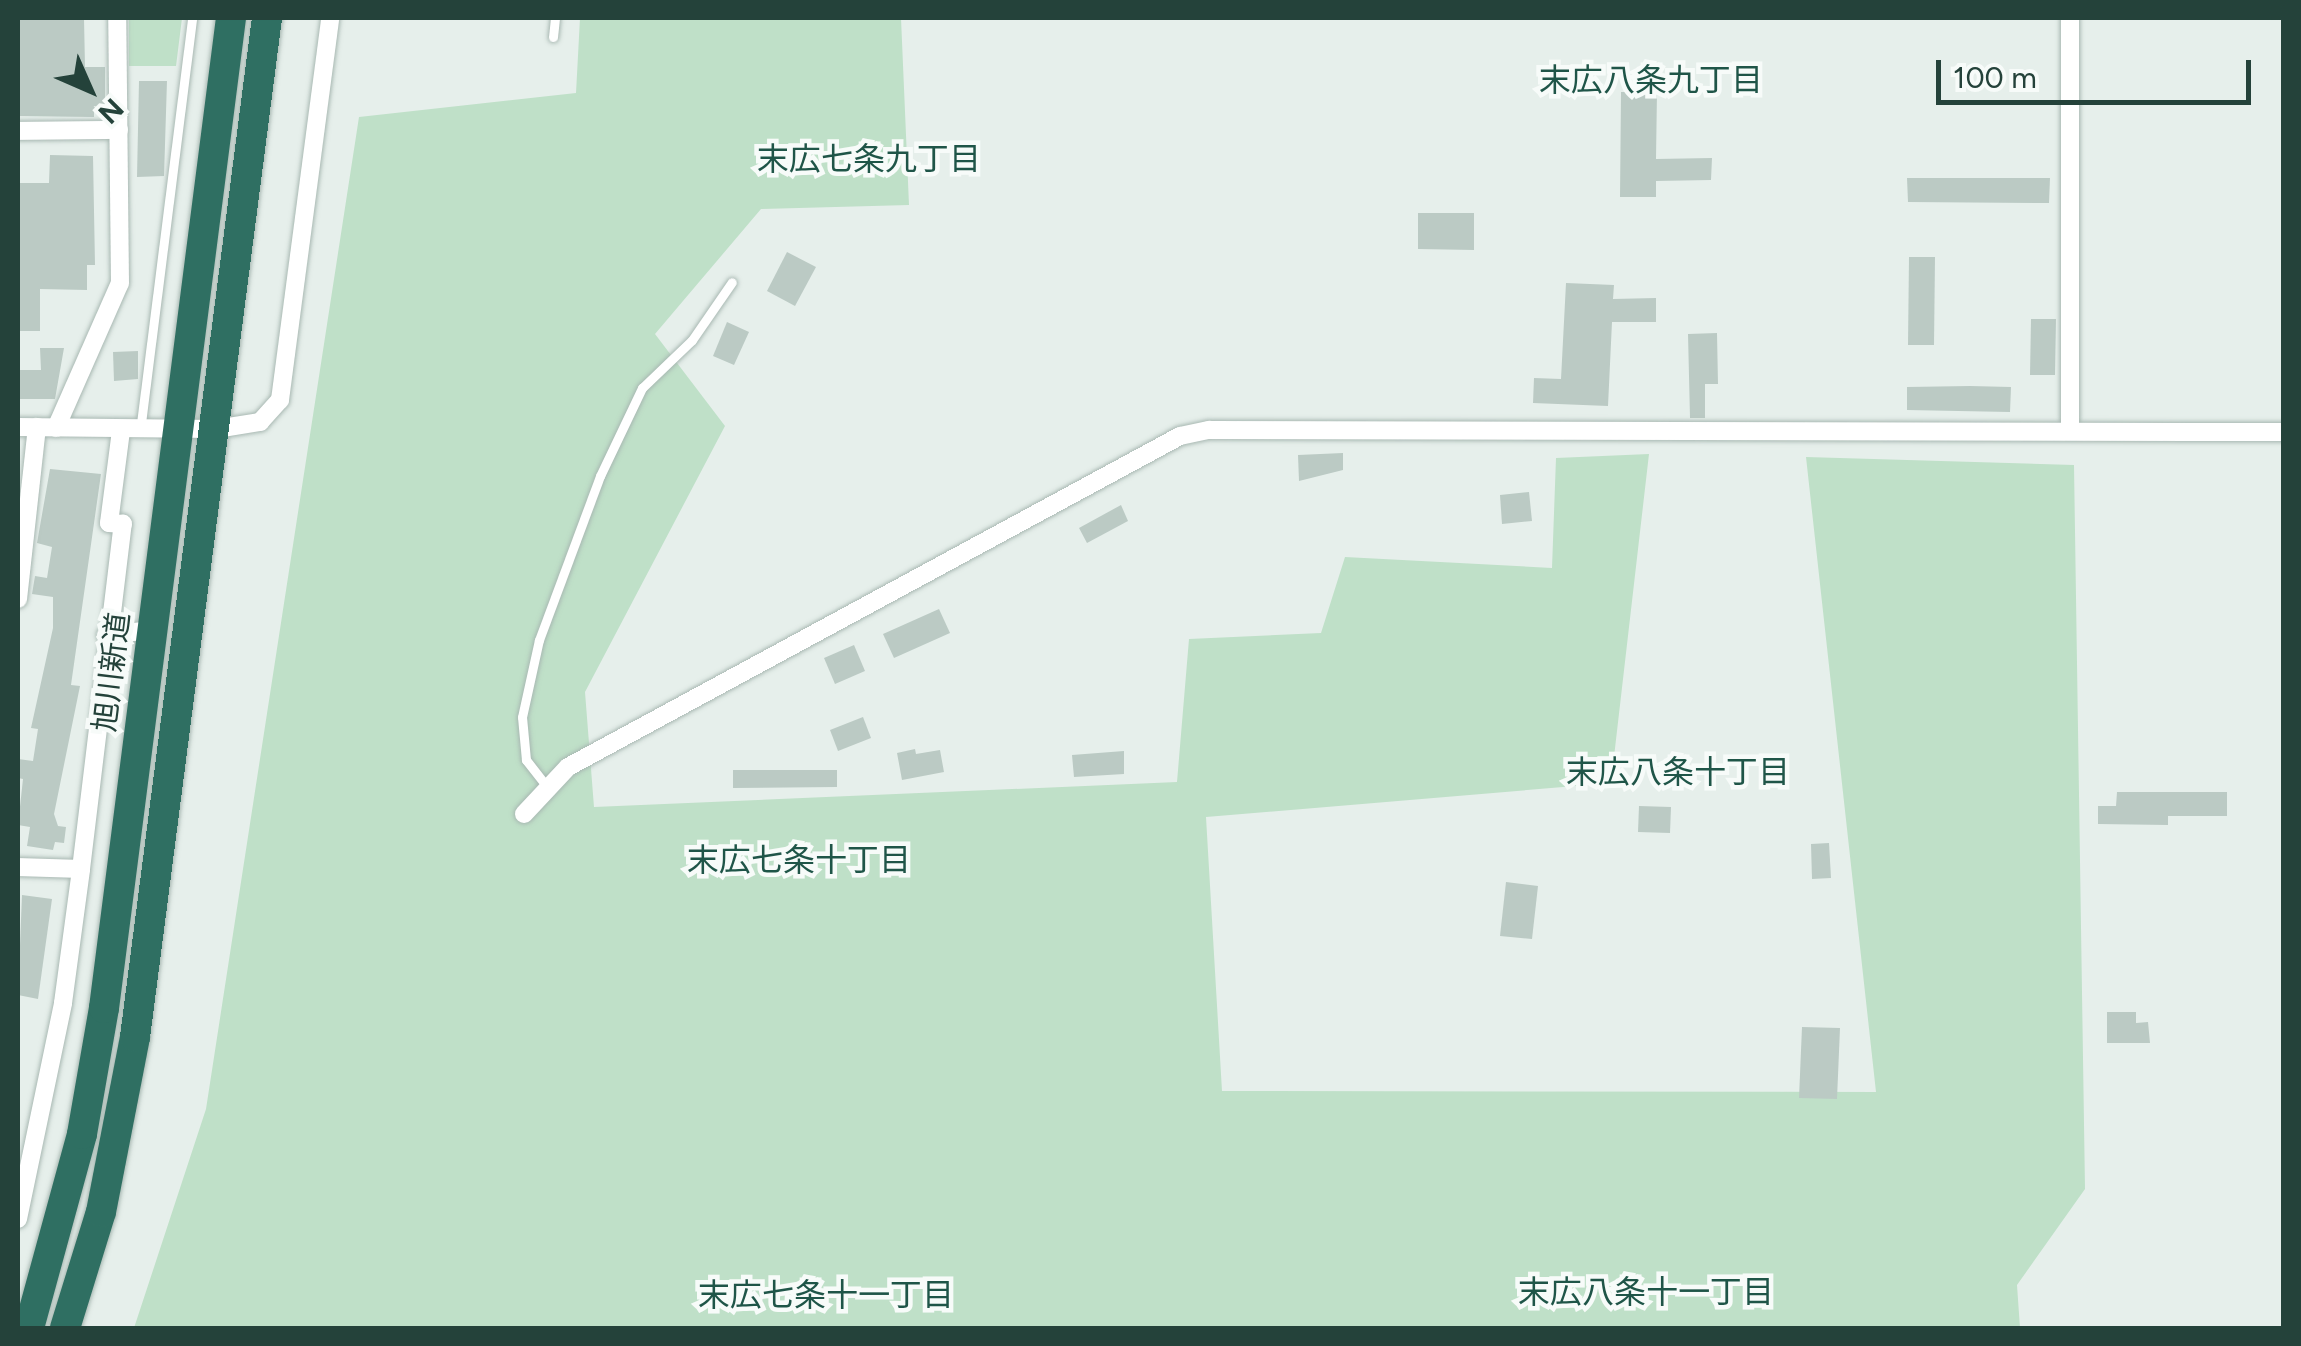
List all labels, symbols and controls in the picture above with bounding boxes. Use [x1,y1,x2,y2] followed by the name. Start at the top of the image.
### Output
[40,40,140,140] north arrow
[1941,40,2256,102] scale bar
[1953,59,2037,96] text: 100 m
[1539,61,1763,99] district label: 末広八条九丁目
[92,92,131,131] text: N
[757,140,981,178] district label: 末広七条九丁目
[87,610,137,734] street label: 旭川新道
[1566,753,1790,791] district label: 末広八条十丁目
[687,841,911,879] district label: 末広七条十丁目
[1518,1273,1774,1311] district label: 末広八条十一丁目
[698,1276,954,1314] district label: 末広七条十一丁目

